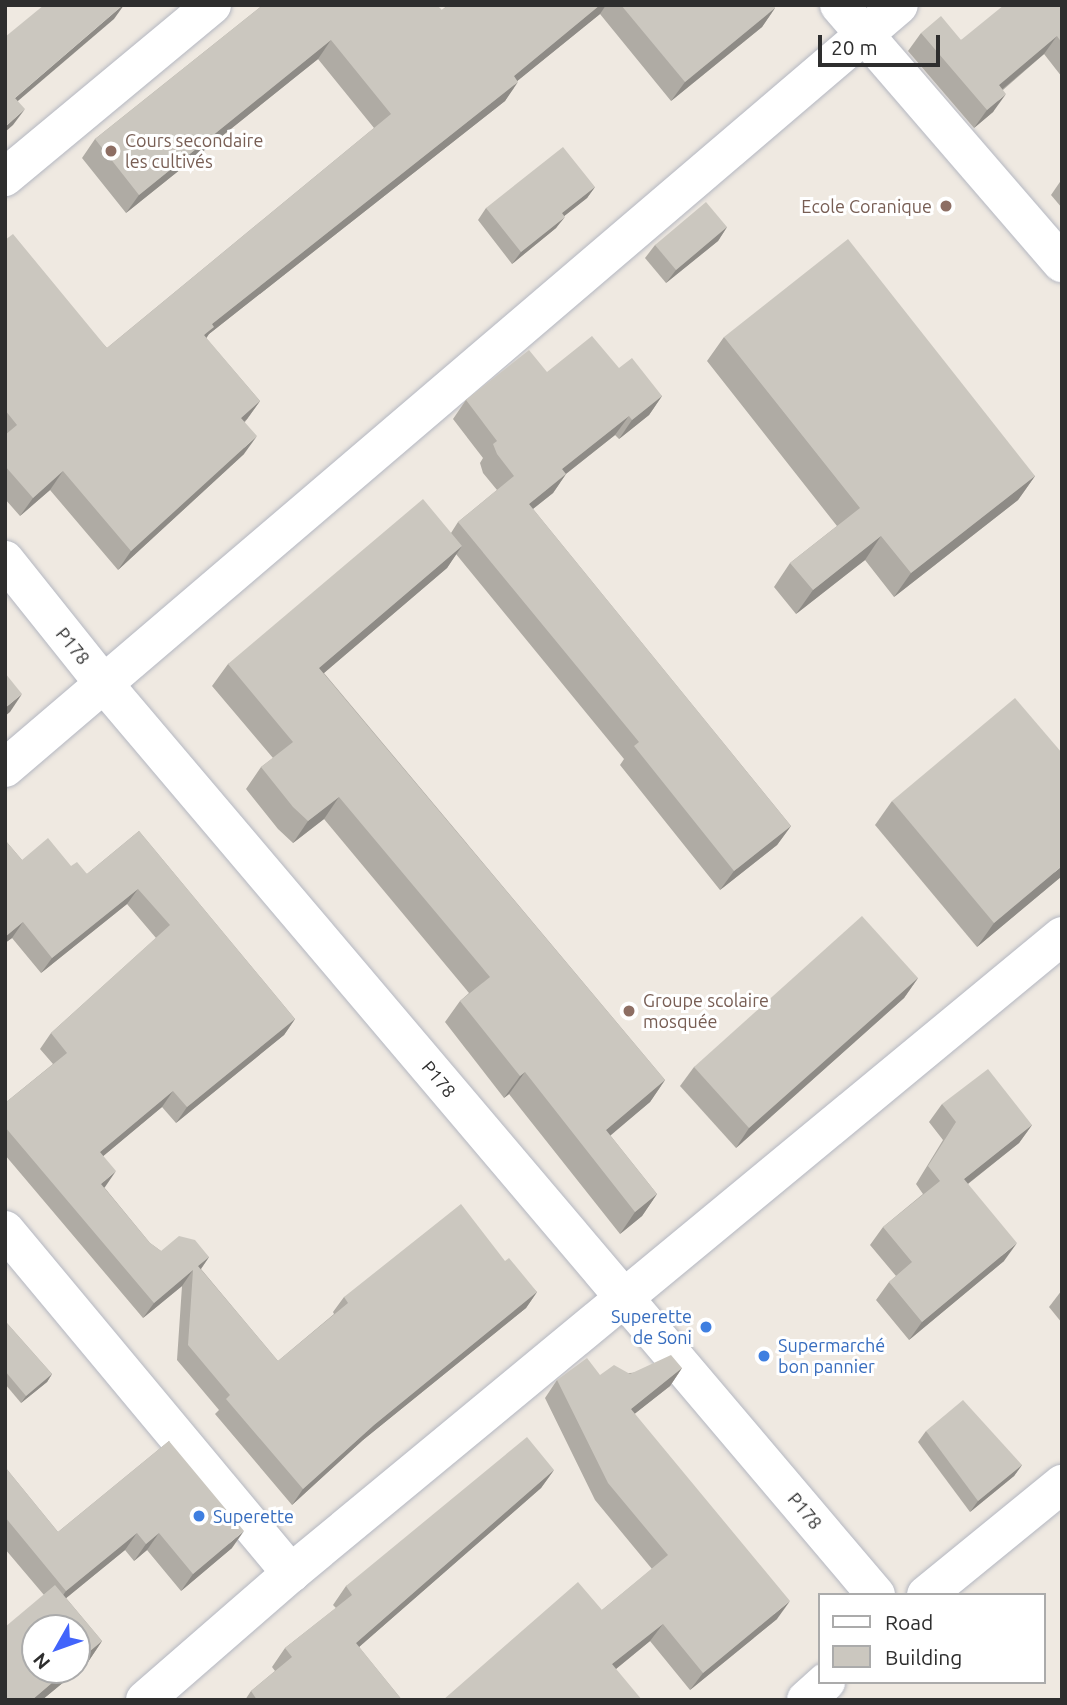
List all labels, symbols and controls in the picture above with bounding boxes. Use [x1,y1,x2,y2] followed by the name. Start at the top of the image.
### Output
[822,21,944,65] scale bar
[831,35,878,59] text: 20 m
[125,130,263,172] place label: Cours secondaire les cultivés
[103,143,119,159] marker: Cours secondaire les cultivés
[801,195,932,217] place label: Ecole Coranique
[938,198,954,214] marker: Ecole Coranique
[52,623,94,669] street label: P178
[643,990,769,1032] place label: Groupe scolaire mosquée
[621,1003,637,1019] marker: Groupe scolaire mosquée
[417,1056,461,1102] street label: P178
[611,1306,692,1348] place label: Superette de Soni
[698,1319,714,1335] marker: Superette de Soni
[778,1335,885,1378] place label: Supermarché bon pannier
[756,1348,772,1364] marker: Supermarché bon pannier
[783,1488,827,1534] street label: P178
[213,1505,294,1527] place label: Superette
[191,1508,207,1524] marker: Superette
[818,1593,1046,1684] legend
[885,1610,933,1634] text: Road
[21,1614,91,1684] north arrow
[885,1645,962,1669] text: Building
[28,1649,54,1674] text: N

